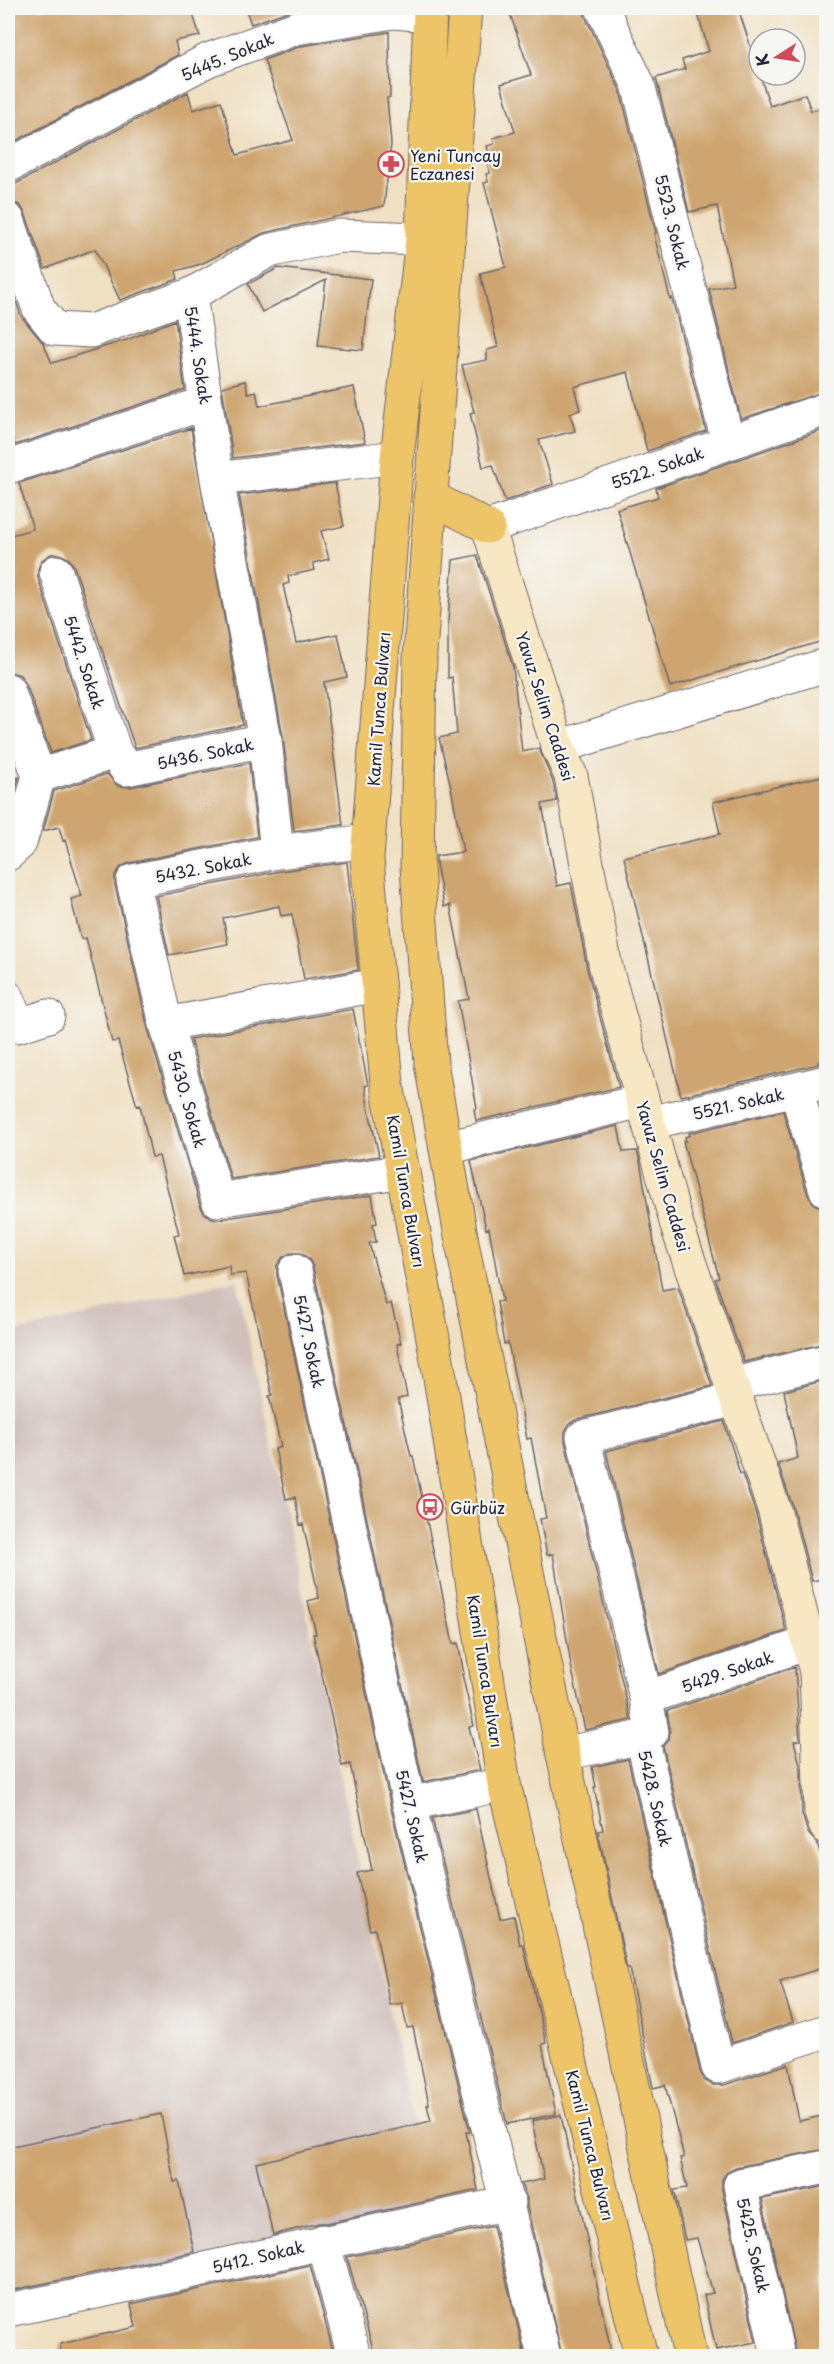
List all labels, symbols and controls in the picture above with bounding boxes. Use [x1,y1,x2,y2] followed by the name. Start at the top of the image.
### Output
[177,26,277,86] street label: 5445. Sokak
[747,27,807,87] north arrow
[748,52,774,69] text: K
[410,143,501,185] place label: Yeni Tuncay Eczanesi
[376,149,406,179] pharmacy icon: Yeni Tuncay Eczanesi
[650,172,696,272] street label: 5523. Sokak
[179,304,219,406] street label: 5444. Sokak
[607,440,707,494] street label: 5522. Sokak
[59,612,111,712] street label: 5442. Sokak
[511,628,581,784] street label: Yavuz Selim Caddesi
[361,631,395,787] street label: Kamil Tunca Bulvarı
[155,731,255,775] street label: 5436. Sokak
[153,846,253,888] street label: 5432. Sokak
[163,1048,213,1150] street label: 5430. Sokak
[690,1081,786,1125] street label: 5521. Sokak
[631,1098,697,1254] street label: Yavuz Selim Caddesi
[382,1113,432,1269] street label: Kamil Tunca Bulvarı
[288,1292,332,1390] street label: 5427. Sokak
[415,1492,445,1522] bus stop icon: Gürbüz
[450,1495,505,1519] place label: Gürbüz
[462,1593,510,1749] street label: Kamil Tunca Bulvarı
[678,1644,776,1698] street label: 5429. Sokak
[633,1747,679,1849] street label: 5428. Sokak
[391,1767,435,1865] street label: 5427. Sokak
[561,2067,621,2223] street label: Kamil Tunca Bulvarı
[731,2195,777,2295] street label: 5425. Sokak
[210,2234,306,2278] street label: 5412. Sokak

